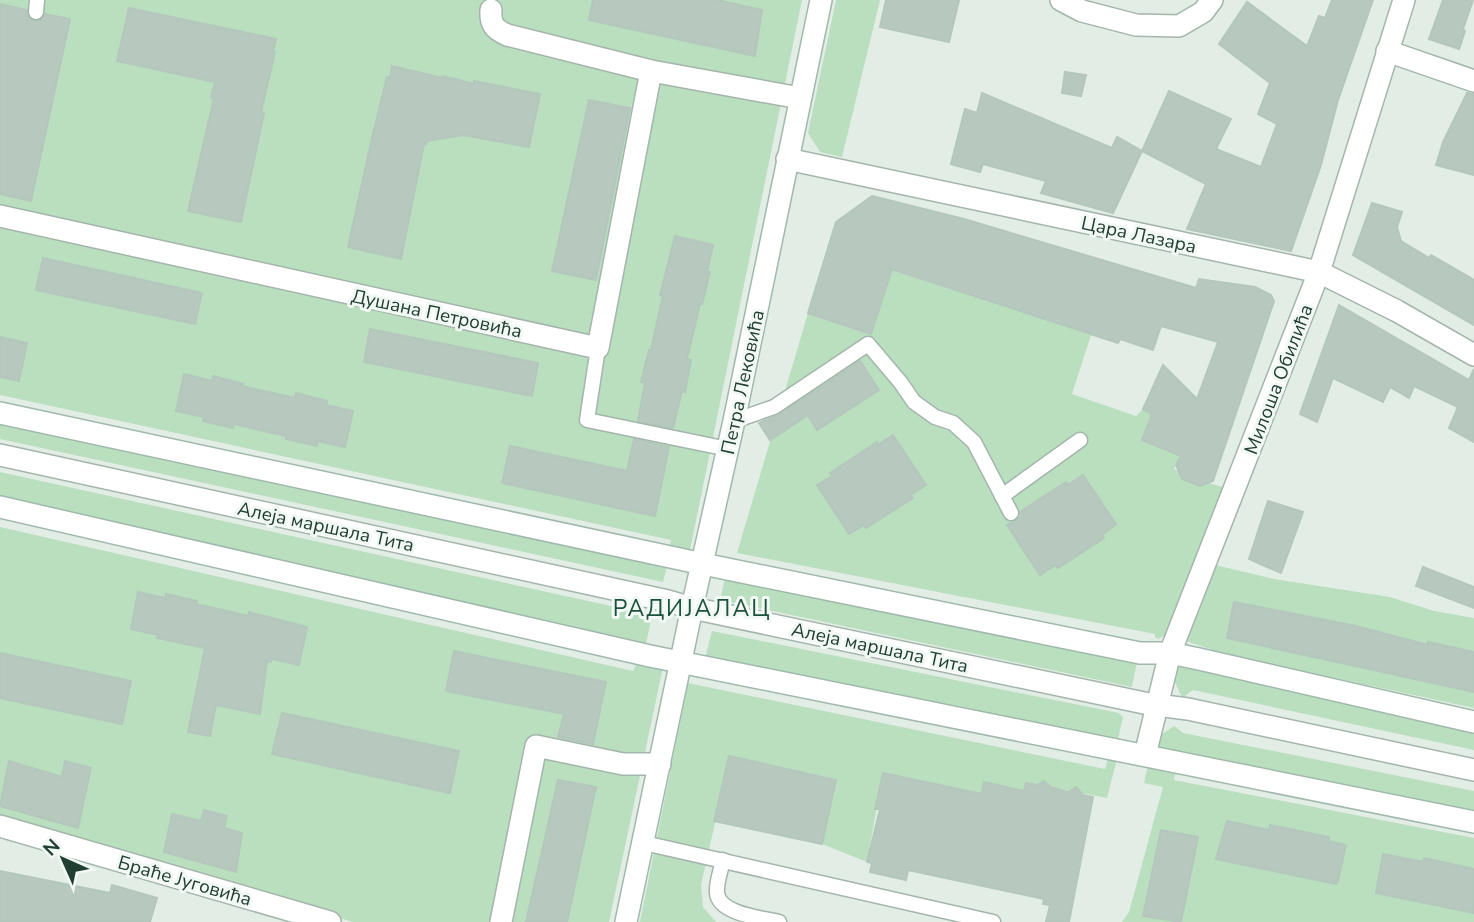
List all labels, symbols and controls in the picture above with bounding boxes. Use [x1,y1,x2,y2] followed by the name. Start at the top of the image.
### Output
[1079,210,1199,260] street label: Цара Лазара
[349,283,525,345] street label: Душана Петровића
[1238,300,1320,458] street label: Милоша Обилића
[715,307,771,457] street label: Петра Лековића
[235,496,417,558] street label: Алеја маршала Тита
[613,593,771,624] district label: РАДИЈАЛАЦ
[789,617,971,679] street label: Алеја маршала Тита
[28,824,98,894] north arrow
[37,833,66,862] text: N
[115,849,255,912] street label: Браће Југовића

